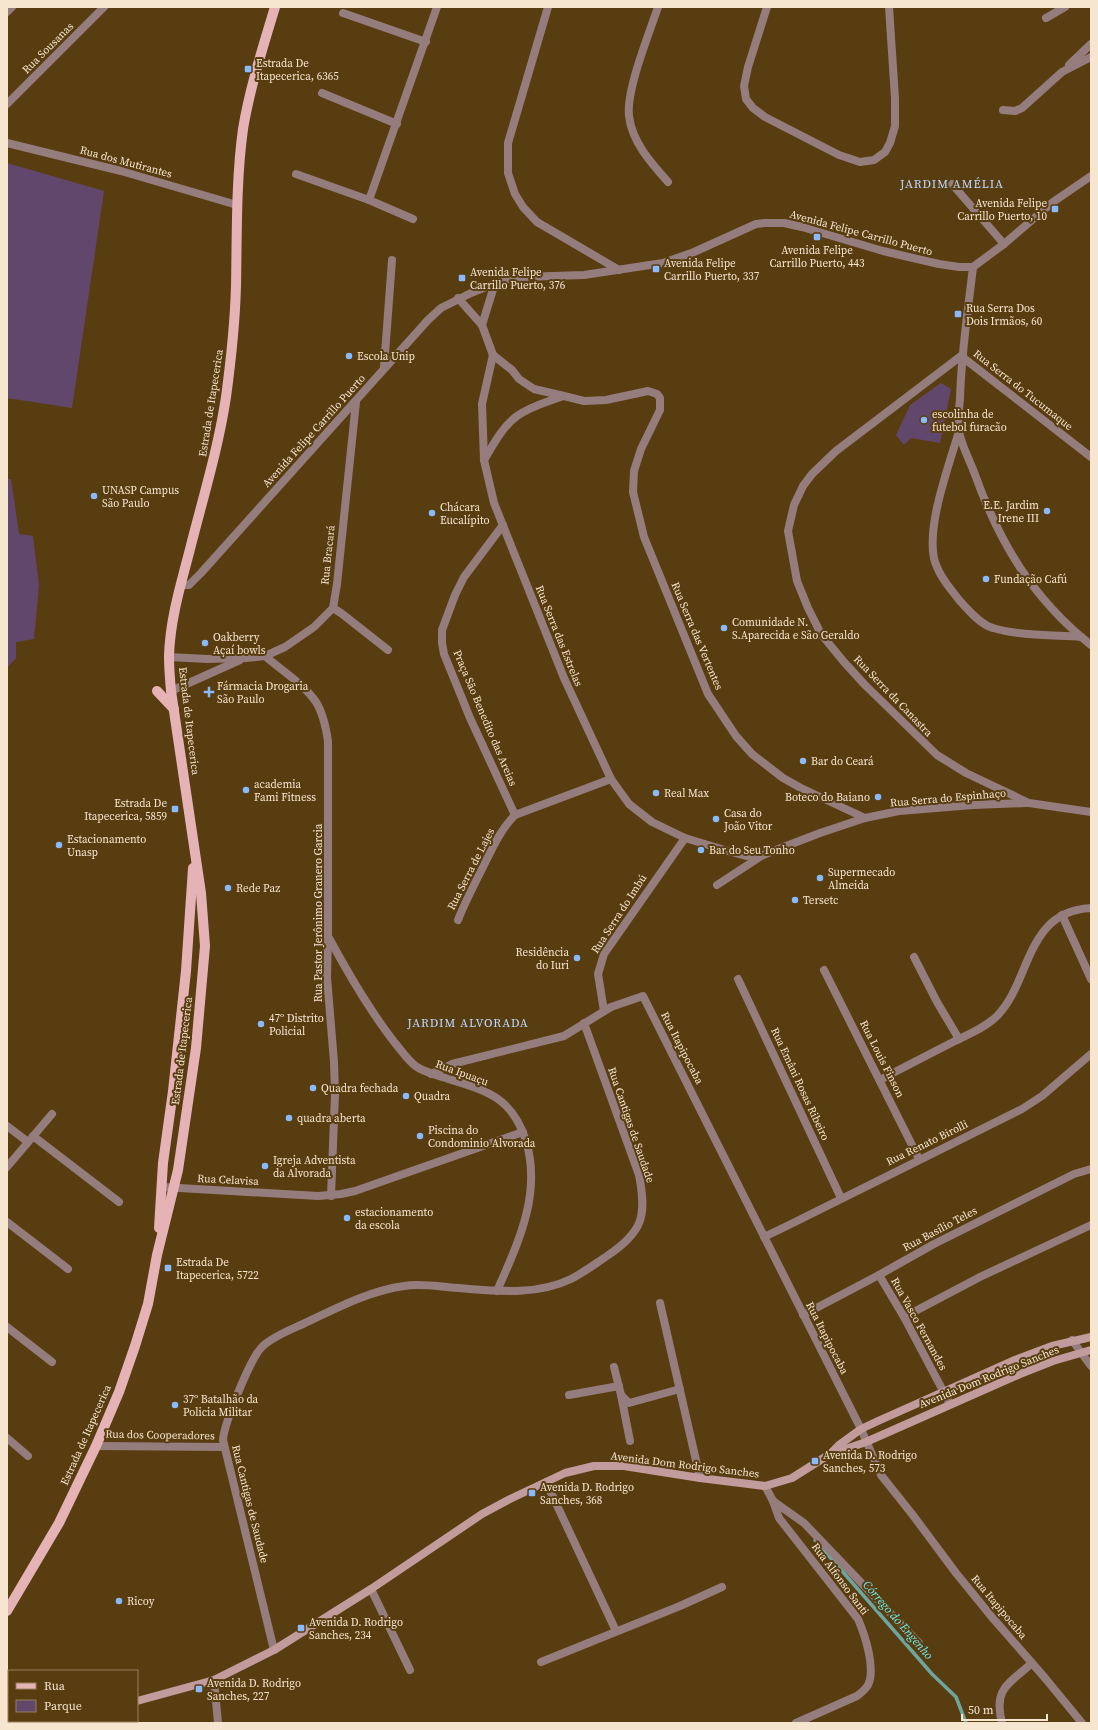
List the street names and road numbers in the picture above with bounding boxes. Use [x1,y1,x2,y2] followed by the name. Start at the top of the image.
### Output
[19,19,77,77] street label: Rua Sousanas
[78,142,174,182] street label: Rua dos Mutirantes
[788,207,934,259] street label: Avenida Felipe Carrillo Puerto
[970,346,1076,434] street label: Rua Serra do Tucumaque
[195,348,227,458] street label: Estrada de Itapecerica
[259,371,369,491] street label: Avenida Felipe Carrillo Puerto
[317,524,339,585] street label: Rua Bracará
[667,580,727,692] street label: Rua Serra das Vertentes
[532,583,586,689] street label: Rua Serra das Estrelas
[449,648,521,789] street label: Praça São Benedito das Areias
[850,652,936,740] street label: Rua Serra da Canastra
[175,666,203,776] street label: Estrada de Itapecerica
[889,785,1007,811] street label: Rua Serra do Espinhaço
[311,823,326,1002] street label: Rua Pastor Jerônimo Granero Garcia
[444,825,498,913] street label: Rua Serra de Lajes
[588,871,651,957] street label: Rua Serra do Imbú
[168,996,196,1106] street label: Estrada de Itapecerica
[657,1009,707,1087] street label: Rua Itapipocaba
[856,1018,908,1100] street label: Rua Louis Finson
[767,1025,833,1143] street label: Rua Emâni Rosas Ribeiro
[433,1056,491,1090] street label: Rua Ipuaçu
[604,1065,658,1185] street label: Rua Cantigas de Saudade
[884,1117,970,1169] street label: Rua Renato Birolli
[197,1171,260,1189] street label: Rua Celavisa
[900,1203,980,1255] street label: Rua Basílio Teles
[887,1275,951,1373] street label: Rua Vasco Fernandes
[802,1299,852,1377] street label: Rua Itapipocaba
[917,1342,1061,1412] street label: Avenida Dom Rodrigo Sanches
[57,1382,115,1488] street label: Estrada de Itapecerica
[105,1427,215,1443] street label: Rua dos Cooperadores
[228,1443,272,1565] street label: Rua Cantigas de Saudade
[610,1448,760,1482] street label: Avenida Dom Rodrigo Sanches
[808,1540,872,1618] street label: Rua Alfonso Santi
[968,1572,1031,1643] street label: Rua Itapipocaba

